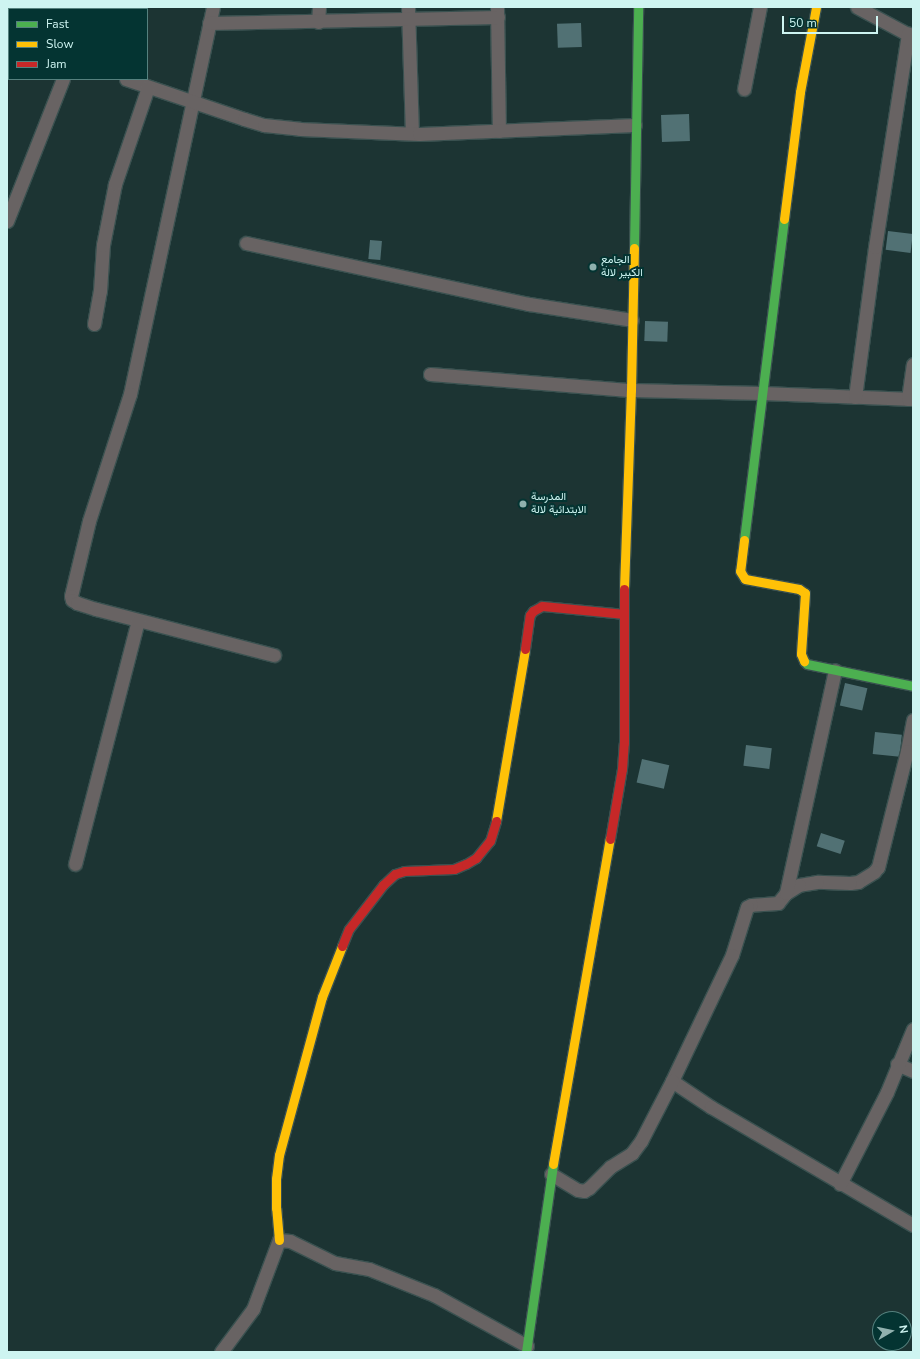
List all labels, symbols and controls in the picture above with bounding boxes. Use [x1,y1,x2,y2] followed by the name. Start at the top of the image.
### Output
[8,8,148,80] legend
[784,8,880,34] scale bar
[789,15,817,31] text: 50 m
[46,16,69,32] text: Fast
[46,36,74,52] text: Slow
[46,56,67,72] text: Jam
[601,254,643,280] place label: الجامع الكبير لالة
[588,262,598,272] marker: الجامع الكبير لالة
[531,491,586,517] place label: المدرسة الابتدائية لالة
[518,499,528,509] marker: المدرسة الابتدائية لالة
[872,1311,912,1351] north arrow
[895,1324,911,1334] text: N

